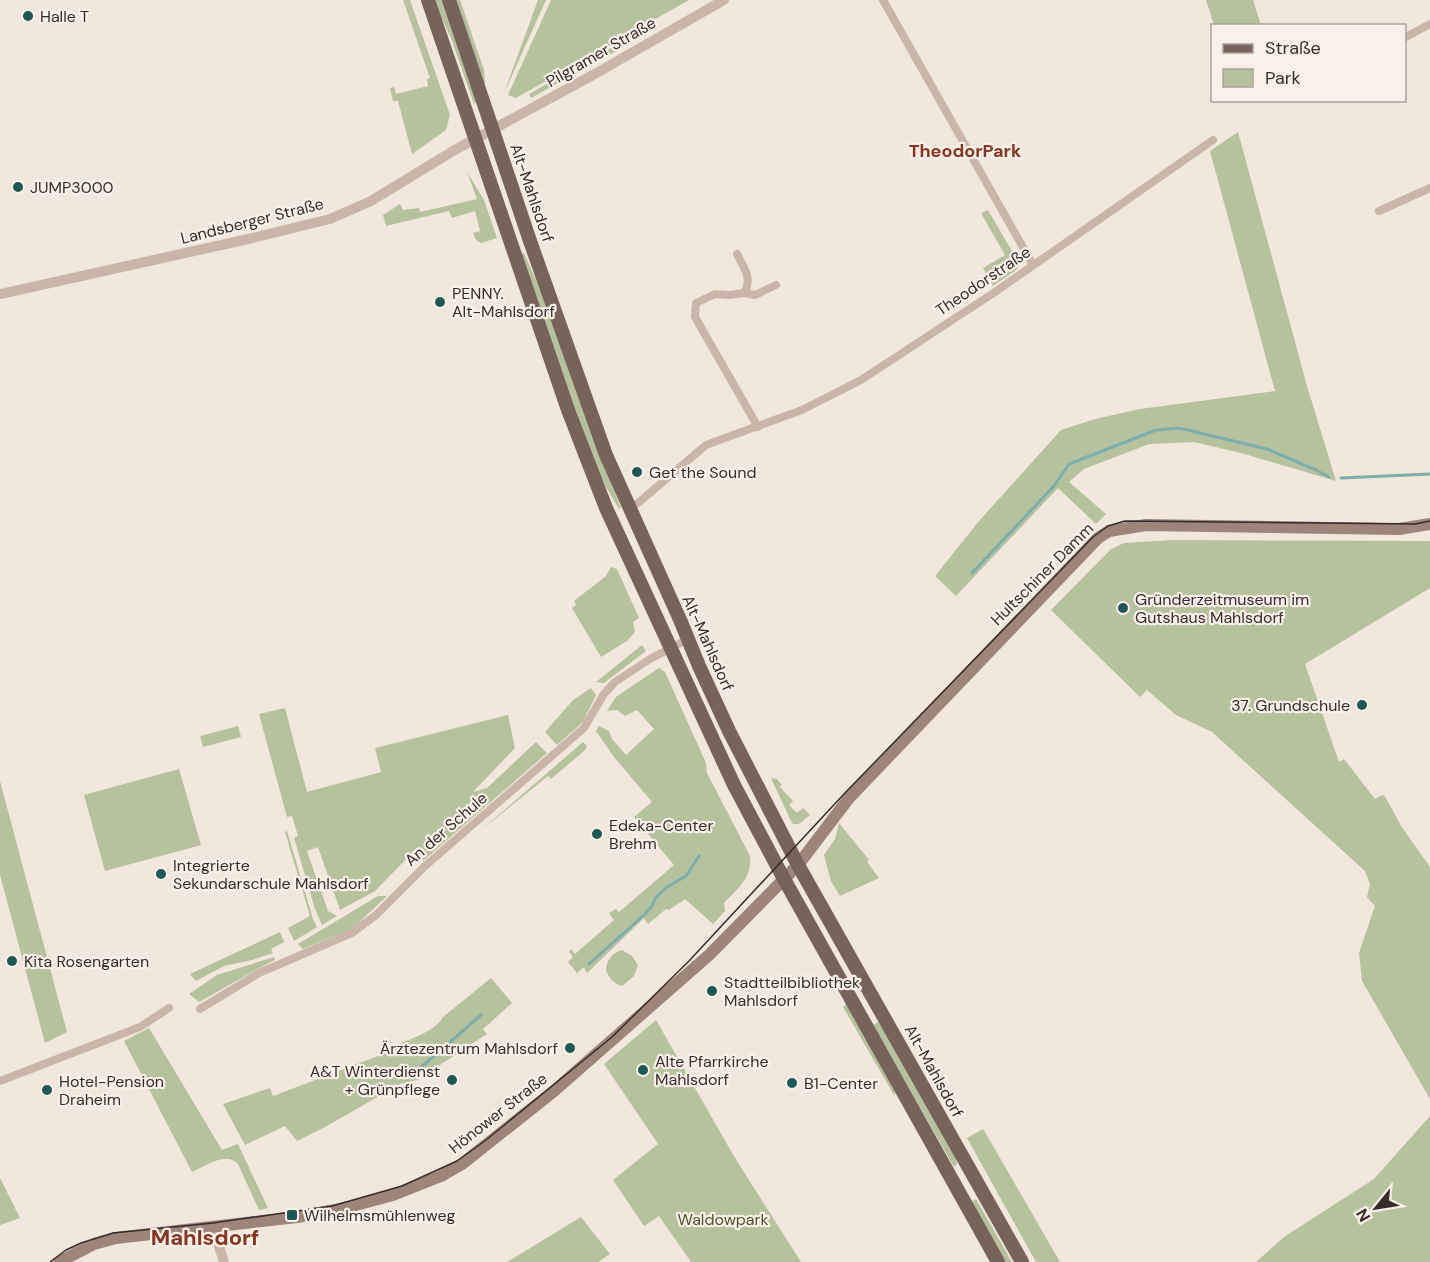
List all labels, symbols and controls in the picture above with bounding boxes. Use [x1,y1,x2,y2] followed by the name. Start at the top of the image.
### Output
[40,6,89,27] place label: Halle T
[21,9,35,23] marker: Halle T
[542,12,660,92] street label: Pilgramer Straße
[1211,24,1406,102] legend
[1265,36,1321,60] text: Straße
[1265,66,1301,90] text: Park
[909,139,1022,163] district label: TheodorPark
[505,141,559,245] street label: Alt-Mahlsdorf
[30,177,114,198] place label: JUMP3000
[11,180,25,194] marker: JUMP3000
[178,193,326,249] street label: Landsberger Straße
[931,241,1035,321] street label: Theodorstraße
[452,283,555,322] place label: PENNY. Alt-Mahlsdorf
[433,295,447,309] marker: PENNY. Alt-Mahlsdorf
[649,462,756,483] place label: Get the Sound
[630,465,644,479] marker: Get the Sound
[986,518,1098,630] street label: Hultschiner Damm
[1135,589,1309,628] place label: Gründerzeitmuseum im Gutshaus Mahlsdorf
[677,592,739,694] street label: Alt-Mahlsdorf
[1116,601,1130,615] marker: Gründerzeitmuseum im Gutshaus Mahlsdorf
[1231,695,1350,716] place label: 37. Grundschule
[1355,698,1369,712] marker: 37. Grundschule
[400,787,492,871] street label: An der Schule
[609,815,713,854] place label: Edeka-Center Brehm
[590,827,604,841] marker: Edeka-Center Brehm
[173,855,369,894] place label: Integrierte Sekundarschule Mahlsdorf
[154,867,168,881] marker: Integrierte Sekundarschule Mahlsdorf
[24,951,149,972] place label: Kita Rosengarten
[5,954,19,968] marker: Kita Rosengarten
[724,972,860,1011] place label: Stadtteilbibliothek Mahlsdorf
[705,984,719,998] marker: Stadtteilbibliothek Mahlsdorf
[900,1021,968,1121] street label: Alt-Mahlsdorf
[380,1038,558,1059] place label: Ärztezentrum Mahlsdorf
[563,1041,577,1055] marker: Ärztezentrum Mahlsdorf
[655,1051,769,1090] place label: Alte Pfarrkirche Mahlsdorf
[310,1061,440,1100] place label: A&T Winterdienst + Grünpflege
[636,1063,650,1077] marker: Alte Pfarrkirche Mahlsdorf
[444,1068,552,1158] street label: Hönower Straße
[59,1071,164,1110] place label: Hotel-Pension Draheim
[445,1073,459,1087] marker: A&T Winterdienst + Grünpflege
[804,1073,878,1094] place label: B1-Center
[785,1076,799,1090] marker: B1-Center
[40,1083,54,1097] marker: Hotel-Pension Draheim
[1346,1178,1406,1238] north arrow
[304,1205,455,1226] place label: Wilhelmsmühlenweg
[1351,1205,1375,1226] text: N
[285,1208,299,1222] marker: Wilhelmsmühlenweg
[677,1209,769,1230] park label: Waldowpark
[151,1223,259,1252] district label: Mahlsdorf

